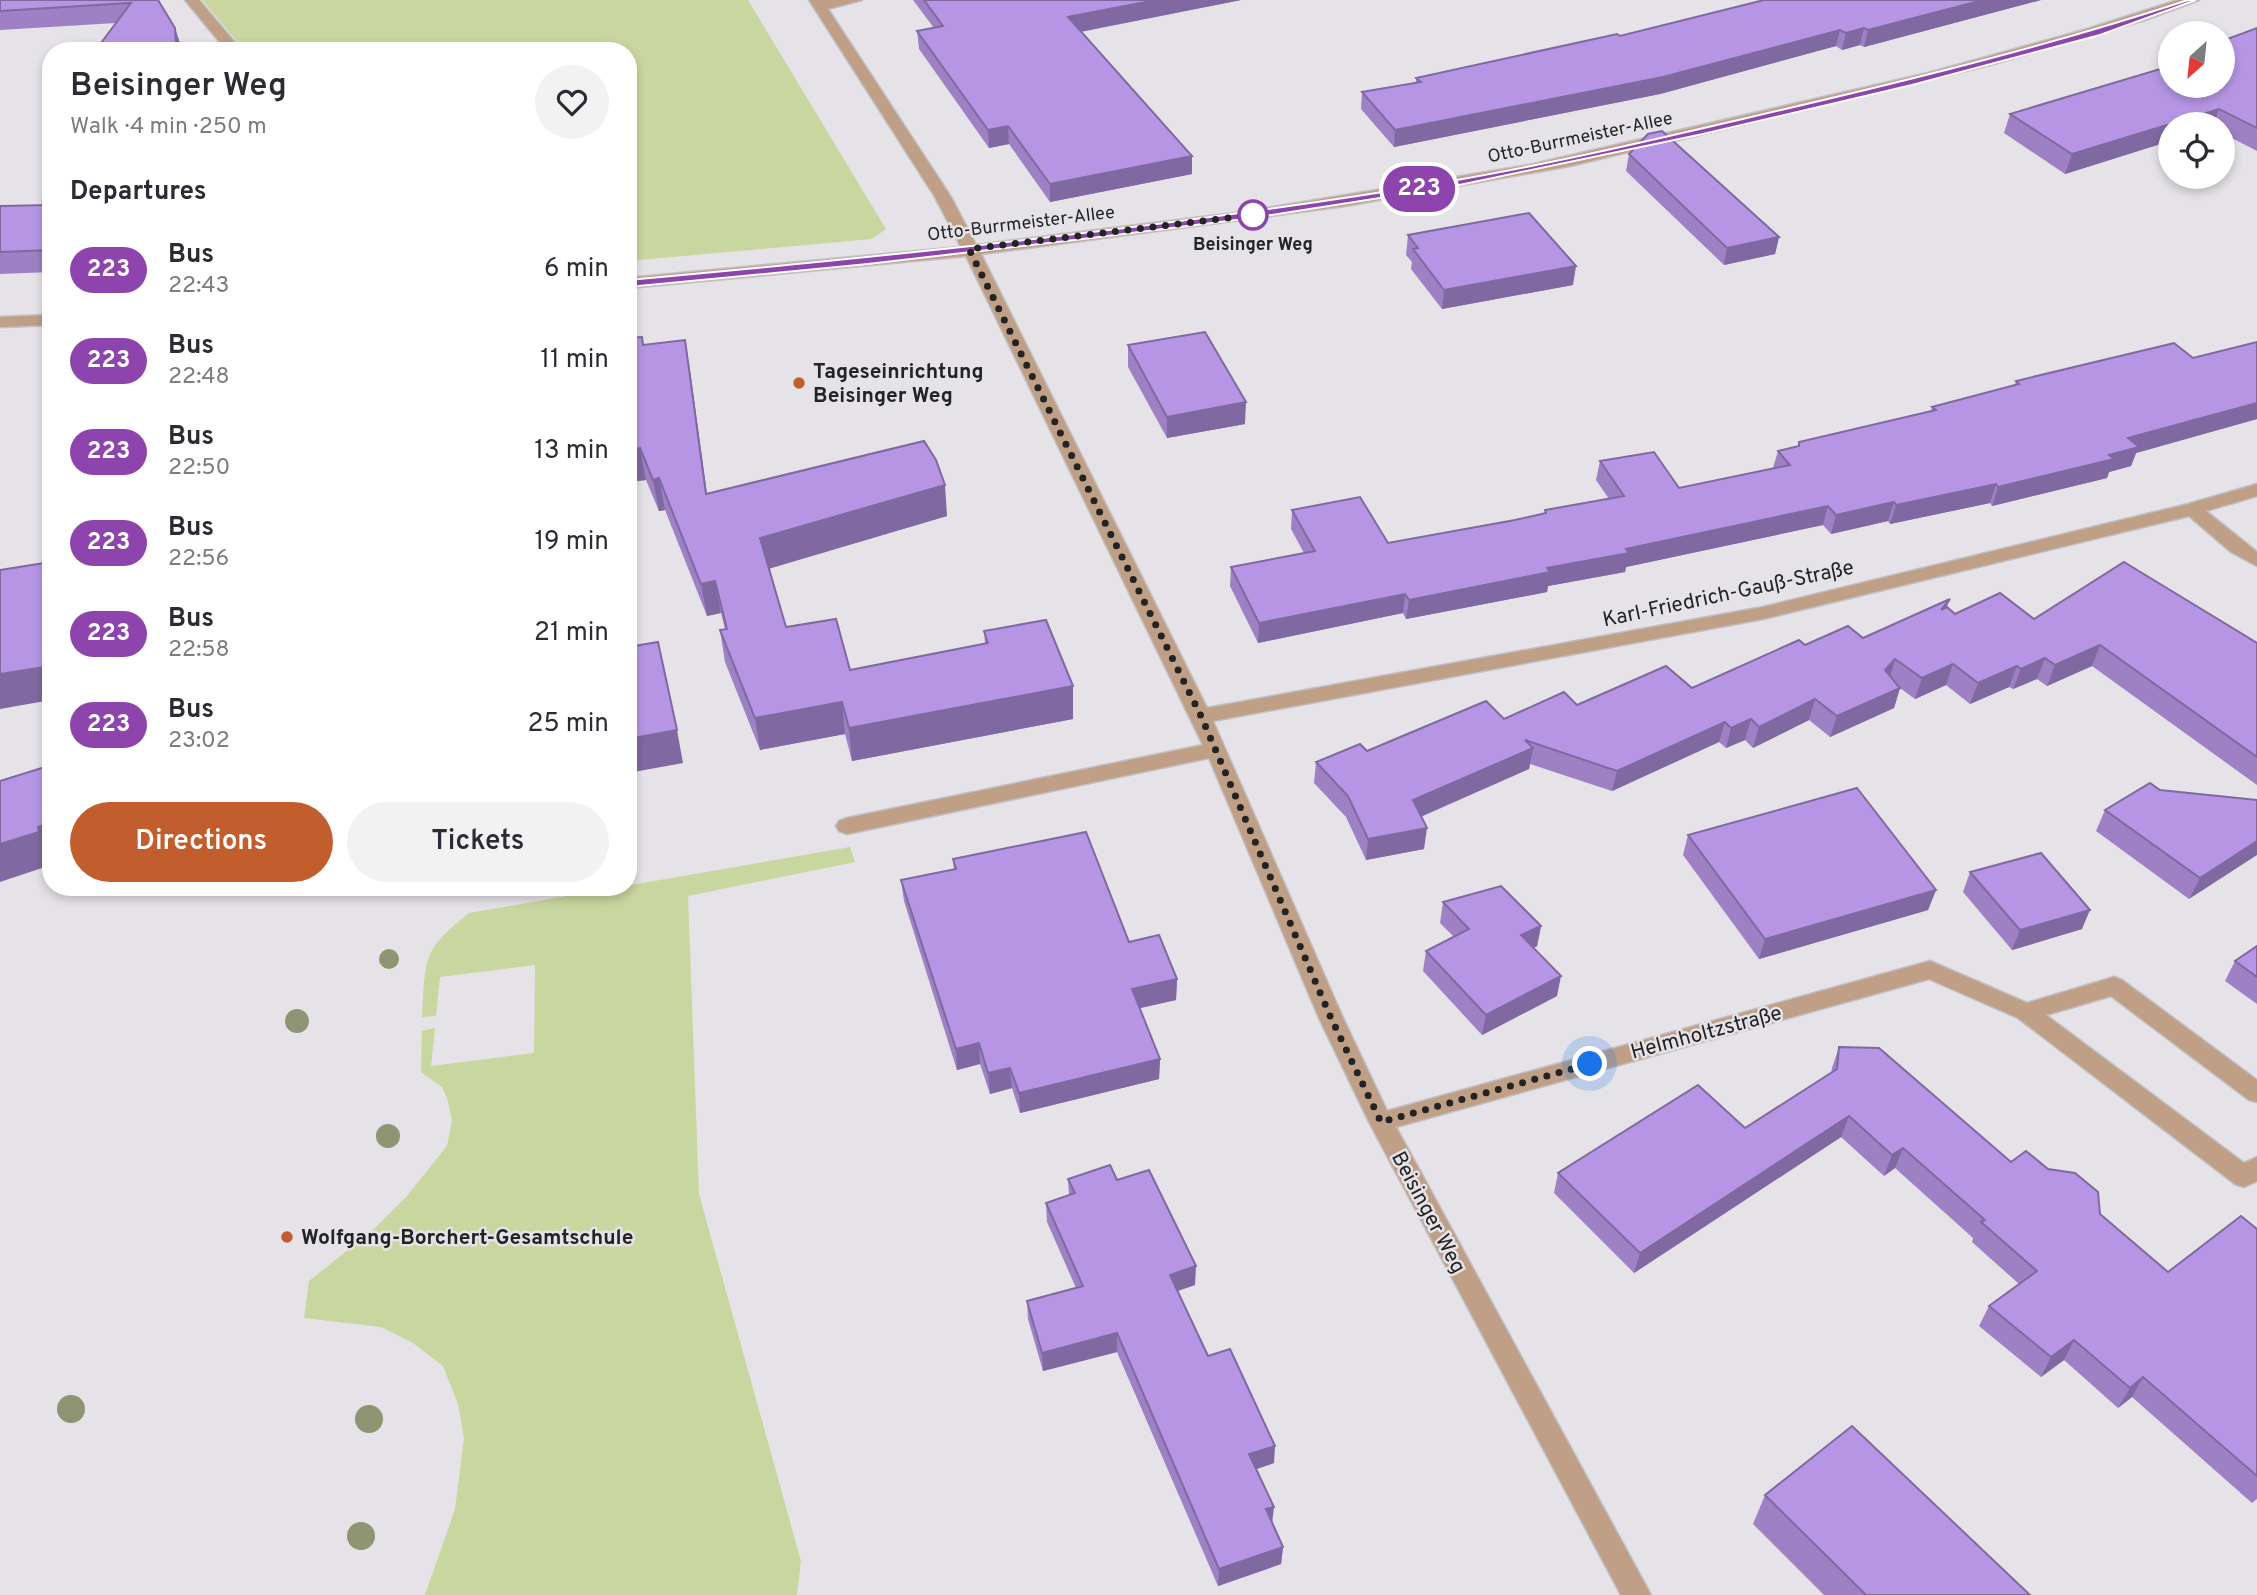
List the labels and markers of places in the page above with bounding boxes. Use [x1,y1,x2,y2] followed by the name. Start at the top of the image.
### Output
[1238,200,1268,230] marker: Beisinger Weg
[1193,234,1313,257] place label: Beisinger Weg
[813,359,984,410] place label: Tageseinrichtung Beisinger Weg
[791,375,807,391] marker: Tageseinrichtung Beisinger Weg
[301,1225,633,1252] place label: Wolfgang-Borchert-Gesamtschule
[279,1229,295,1245] marker: Wolfgang-Borchert-Gesamtschule

